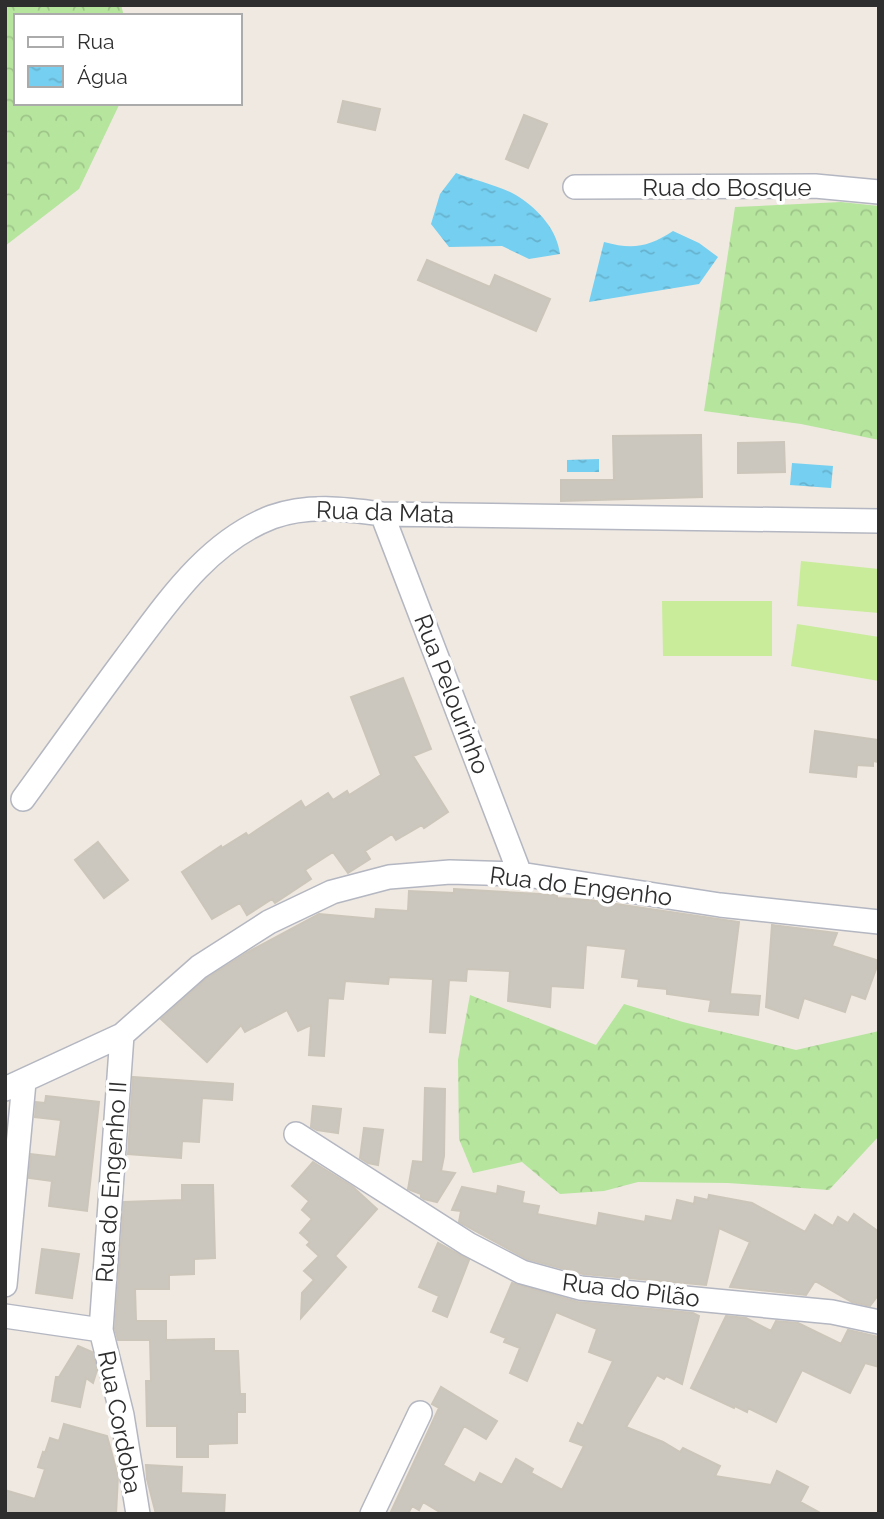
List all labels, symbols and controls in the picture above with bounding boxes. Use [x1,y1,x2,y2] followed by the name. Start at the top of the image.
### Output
[14,14,242,105] legend
[77,29,114,54] text: Rua
[77,64,128,89] text: Água
[642,173,812,202] street label: Rua do Bosque
[315,495,455,529] street label: Rua da Mata
[408,610,496,778] street label: Rua Pelourinho
[488,860,674,912] street label: Rua do Engenho
[89,1080,133,1284] street label: Rua do Engenho II
[561,1267,701,1313] street label: Rua do Pilão
[92,1348,148,1496] street label: Rua Cordoba

